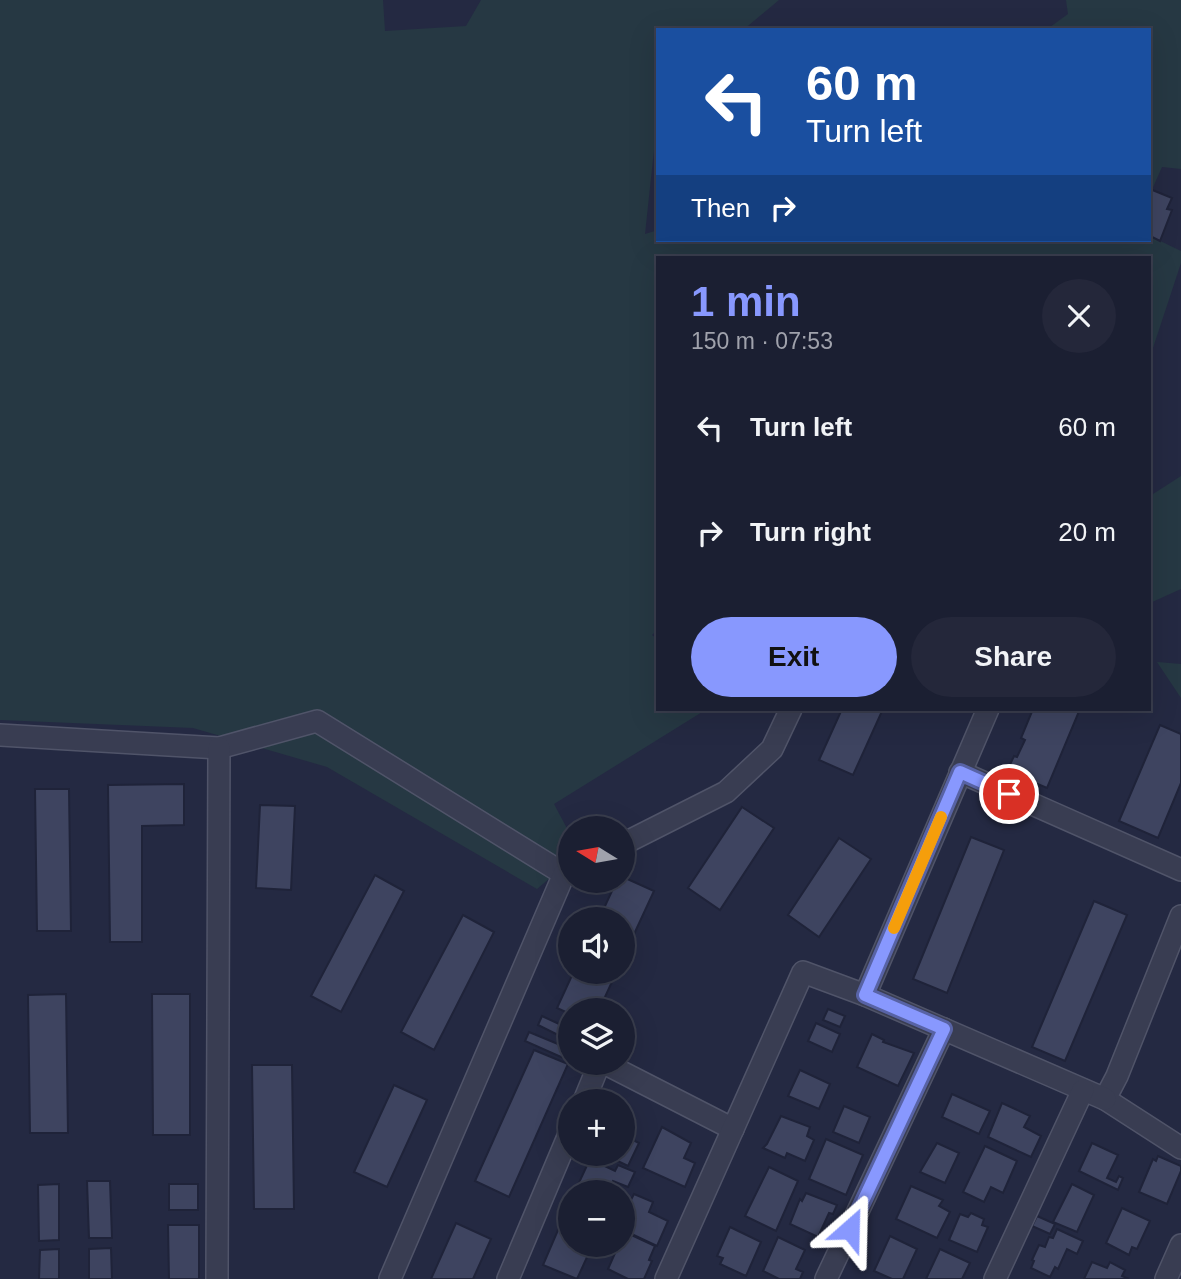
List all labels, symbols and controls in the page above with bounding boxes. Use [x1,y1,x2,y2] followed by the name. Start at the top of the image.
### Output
[691,56,782,147] icon: left
[806,56,918,110] text: 60 m
[806,113,922,149] text: Turn left
[764,189,802,227] icon: right
[691,193,750,223] text: Then
[691,278,801,325] text: 1 min
[1042,279,1116,353] button: close
[691,328,833,354] text: 150 m · 07:53
[691,409,729,447] icon: left
[750,412,852,442] text: Turn left
[1058,412,1116,442] text: 60 m
[691,514,729,552] icon: right
[750,517,871,547] text: Turn right
[1058,517,1116,547] text: 20 m
[691,617,897,697] button: Exit
[911,617,1116,697] button: Share
[979,764,1039,824] pin
[990,775,1028,813] icon: arrive
[558,816,635,892] north arrow
[558,816,635,1257] map controls
[558,907,635,984] button: sound
[558,998,635,1075] button: layers
[558,1089,635,1166] button: +
[558,1180,635,1257] button: −
[813,1192,887,1266] position arrow

